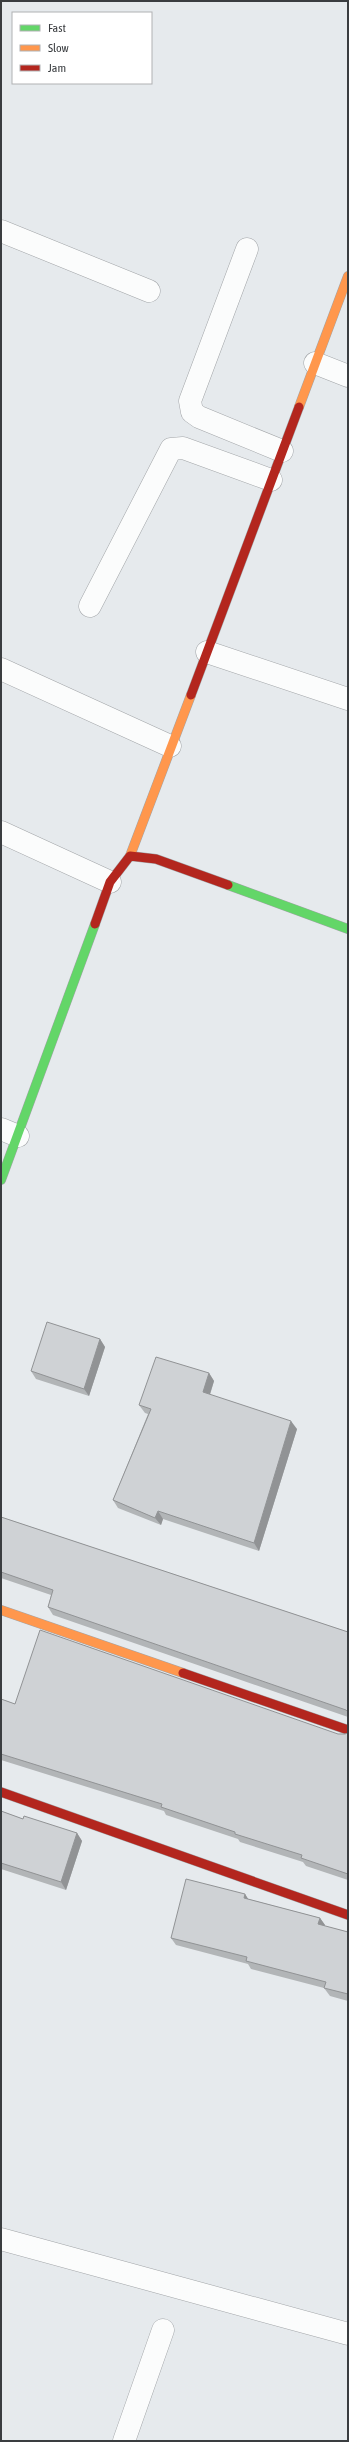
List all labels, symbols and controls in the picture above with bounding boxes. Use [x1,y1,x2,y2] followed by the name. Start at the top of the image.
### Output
[12,12,152,84] legend
[48,21,66,35] text: Fast
[48,41,69,55] text: Slow
[48,61,66,75] text: Jam

